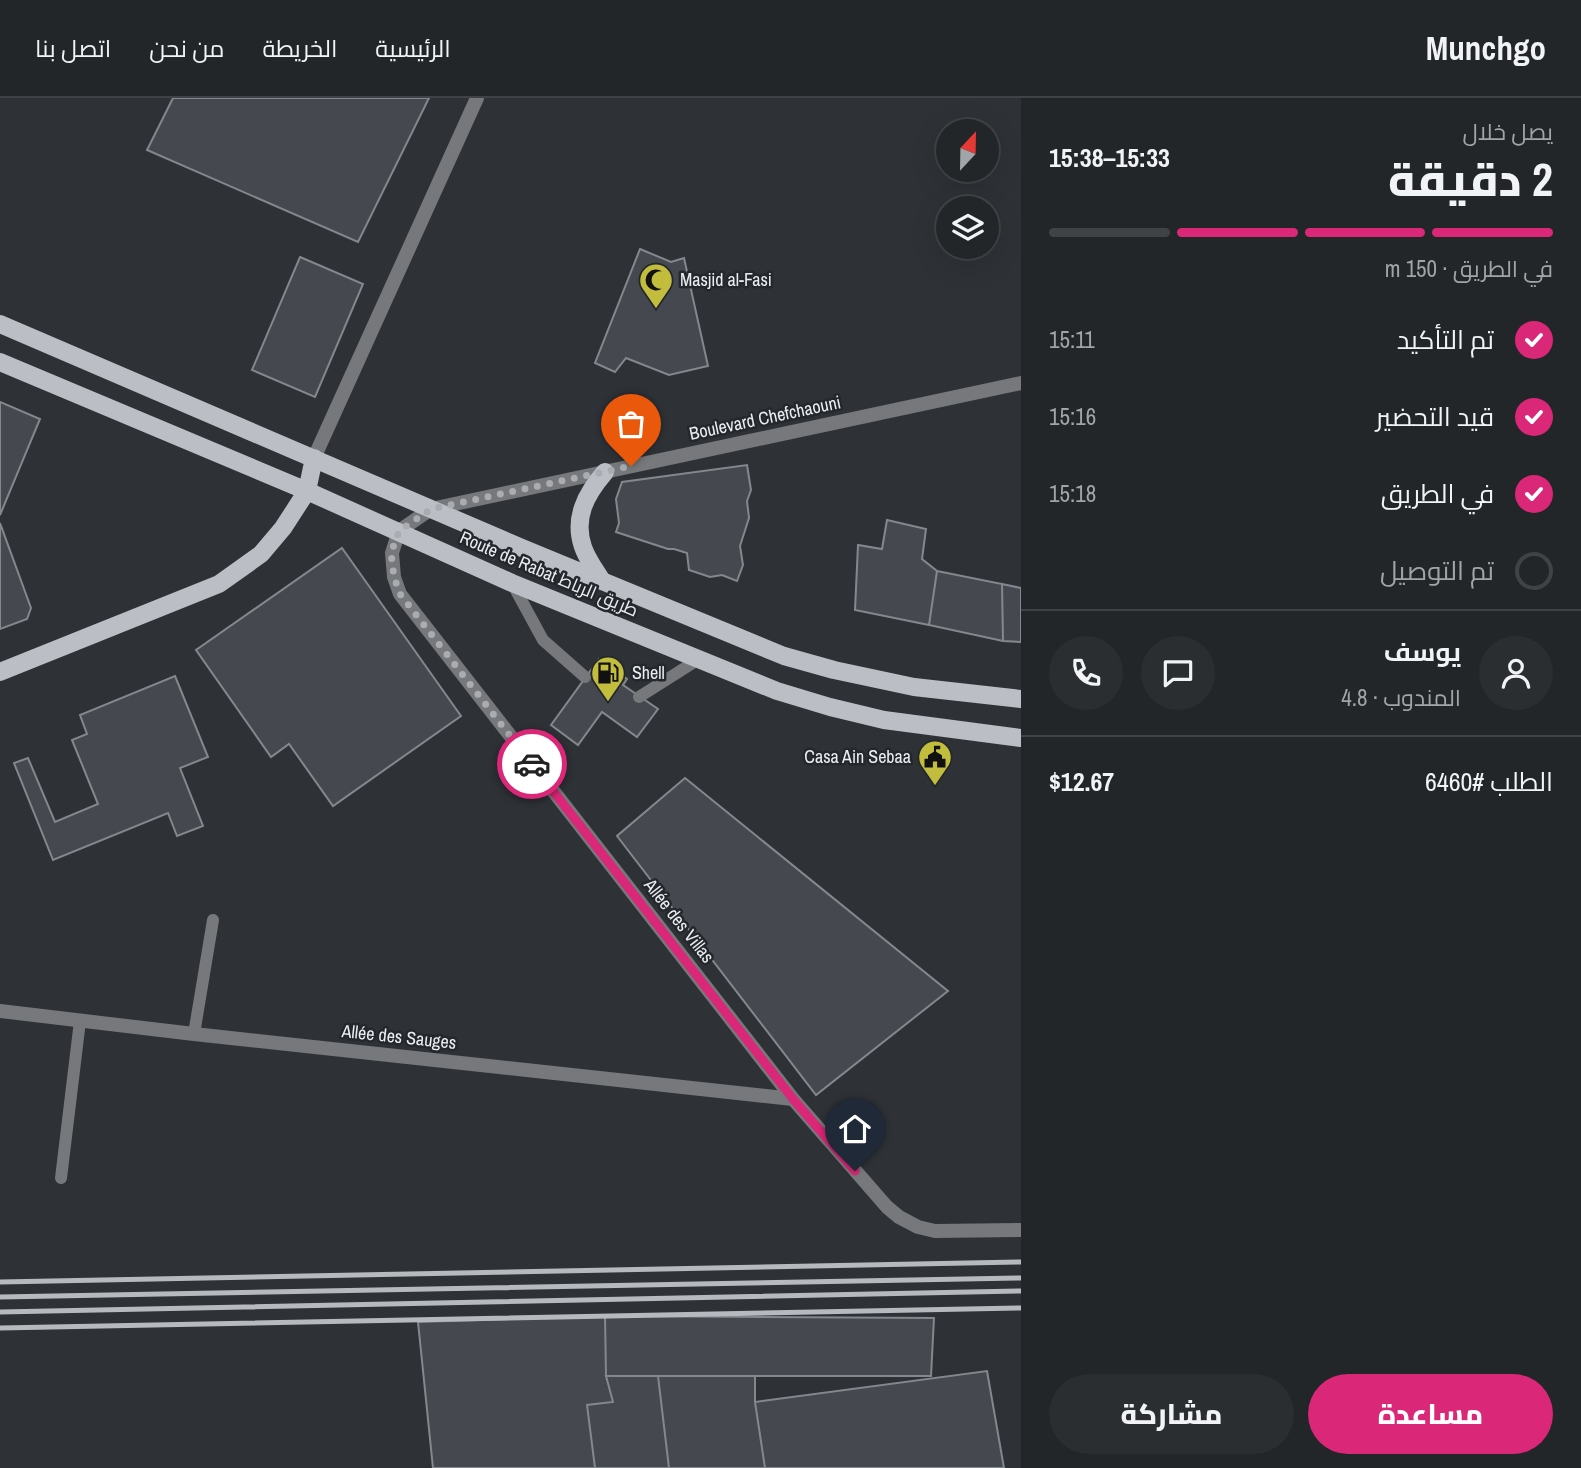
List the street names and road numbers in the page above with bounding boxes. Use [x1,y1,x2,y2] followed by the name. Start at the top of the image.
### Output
[687,389,843,446] street label: Boulevard Chefchaouni
[456,525,642,623] street label: Route de Rabat طريق الرباط
[638,873,720,968] street label: Allée des Villas
[340,1018,457,1055] street label: Allée des Sauges

